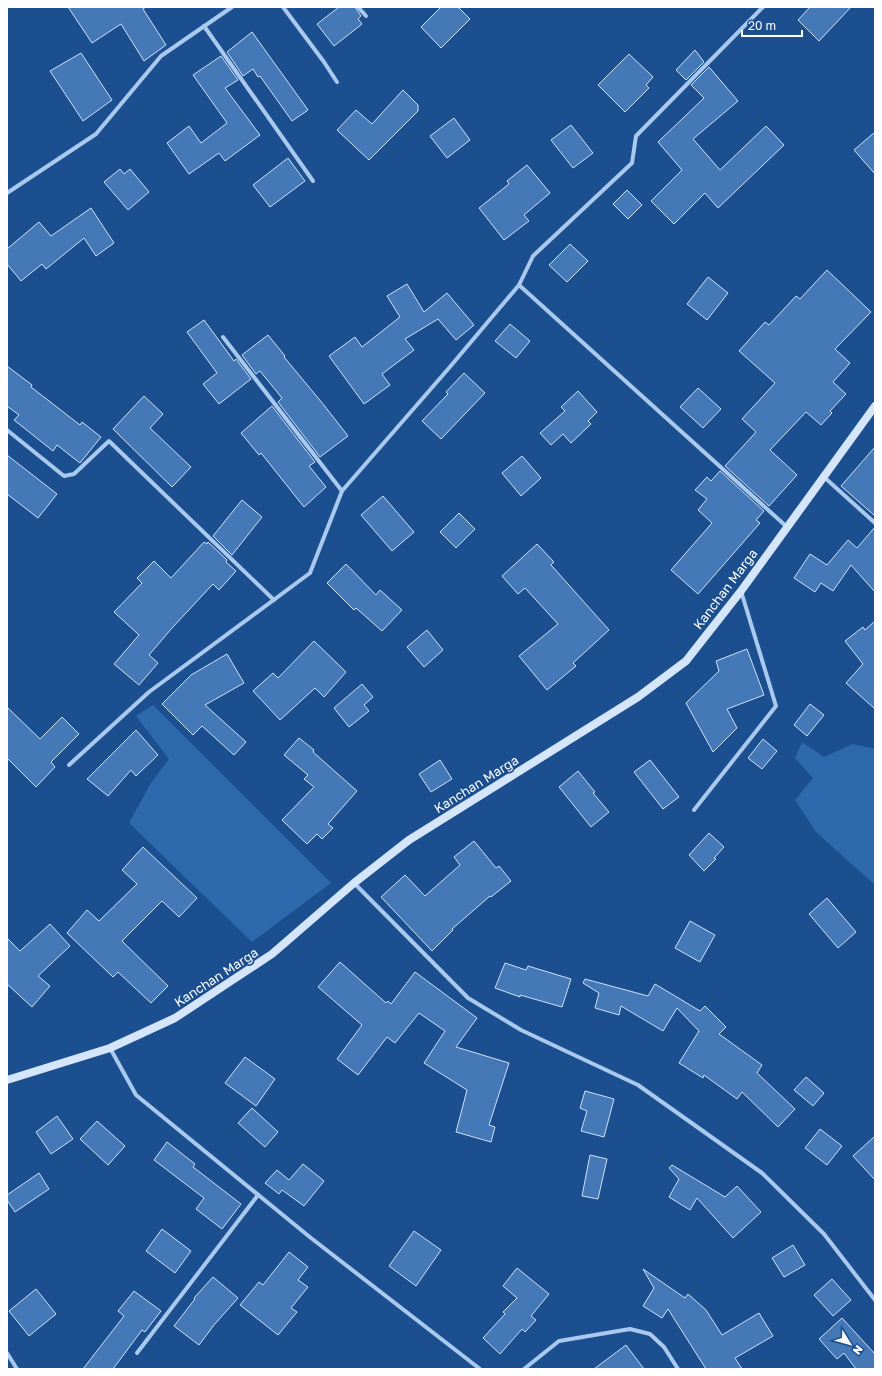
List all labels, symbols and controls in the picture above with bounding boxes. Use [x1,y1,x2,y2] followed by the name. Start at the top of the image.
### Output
[742,12,802,38] scale bar
[748,18,776,33] text: 20 m
[690,546,760,632] street label: Kanchan Marga
[431,752,521,816] street label: Kanchan Marga
[171,944,261,1010] street label: Kanchan Marga
[830,1324,870,1364] north arrow
[851,1343,866,1358] text: N

